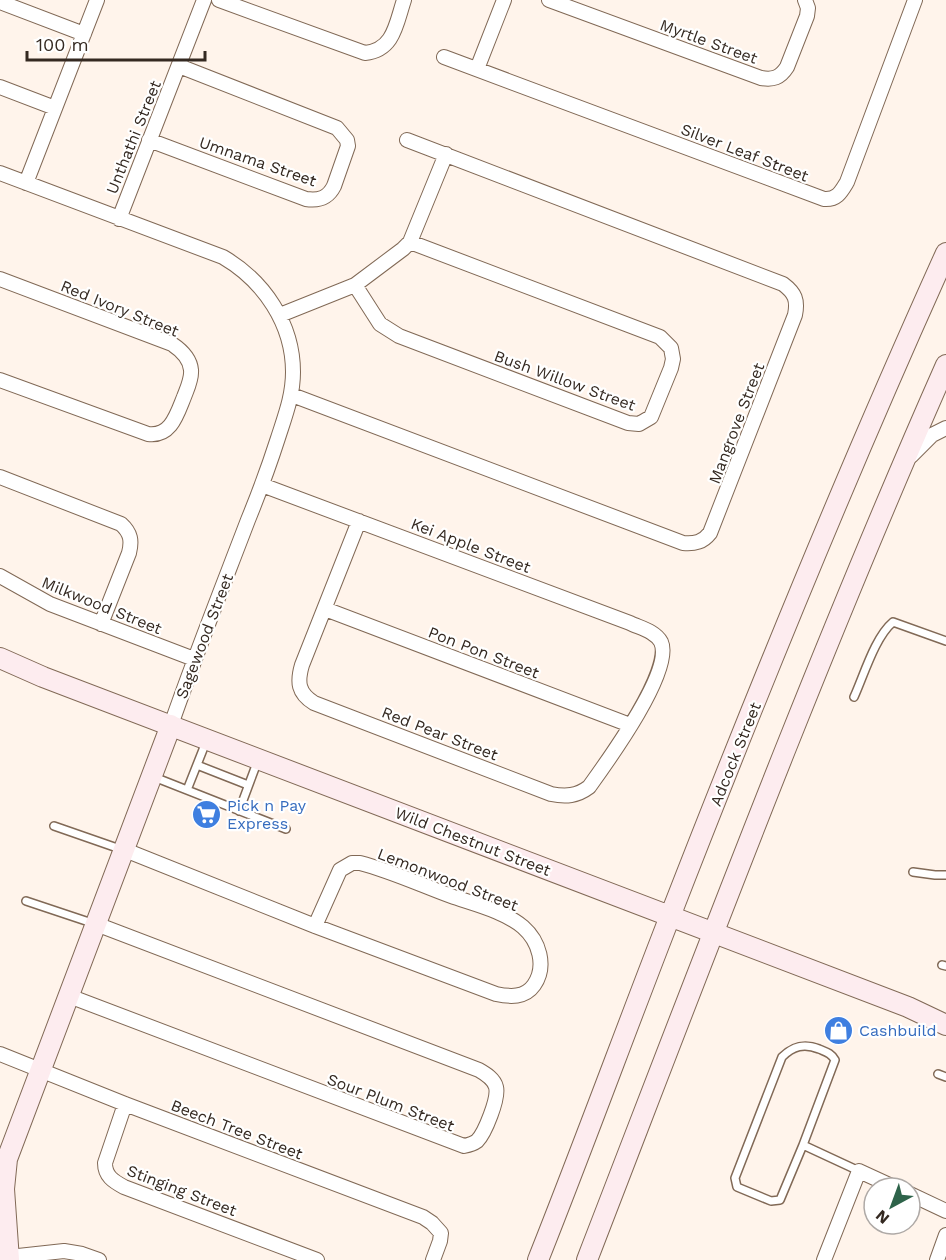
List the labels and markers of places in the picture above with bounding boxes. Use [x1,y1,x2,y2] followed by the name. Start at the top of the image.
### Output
[227,796,307,833] place label: Pick n Pay Express
[190,798,222,830] supermarket icon: Pick n Pay Express
[822,1014,854,1046] shop icon: Cashbuild
[859,1021,936,1040] place label: Cashbuild

